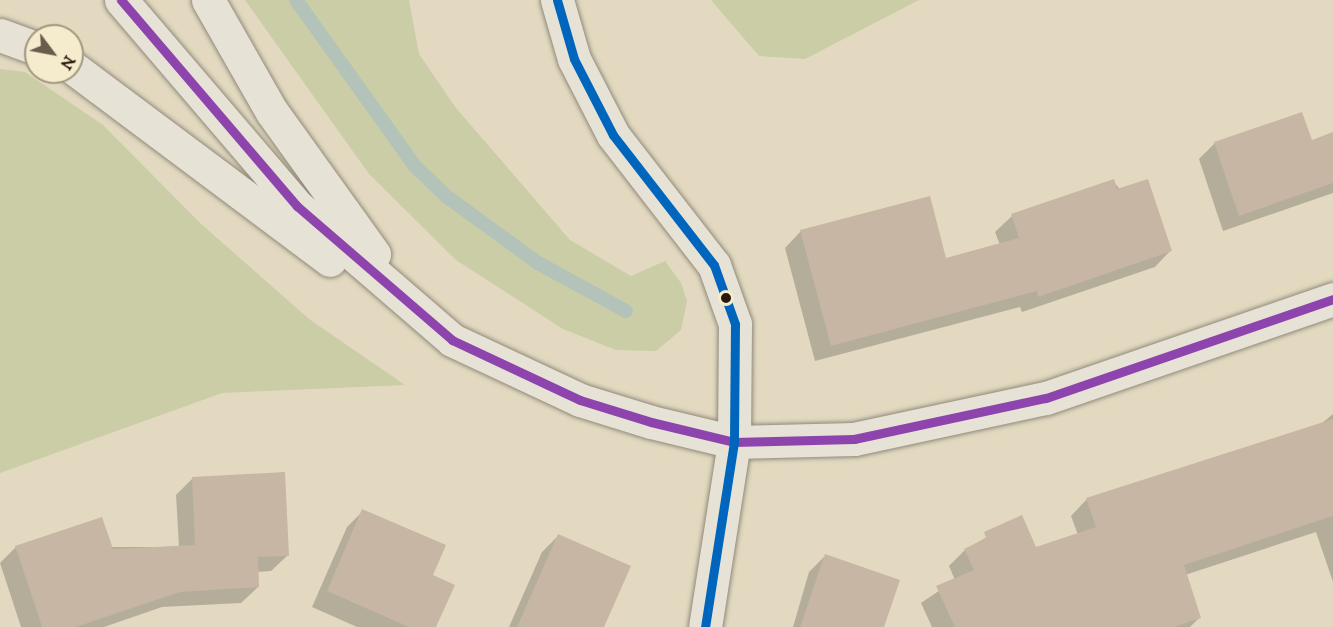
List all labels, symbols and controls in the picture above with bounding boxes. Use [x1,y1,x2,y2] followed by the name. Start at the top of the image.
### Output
[24,24,84,84] north arrow
[56,52,80,73] text: N
[720,292,732,304] unlabelled marker

